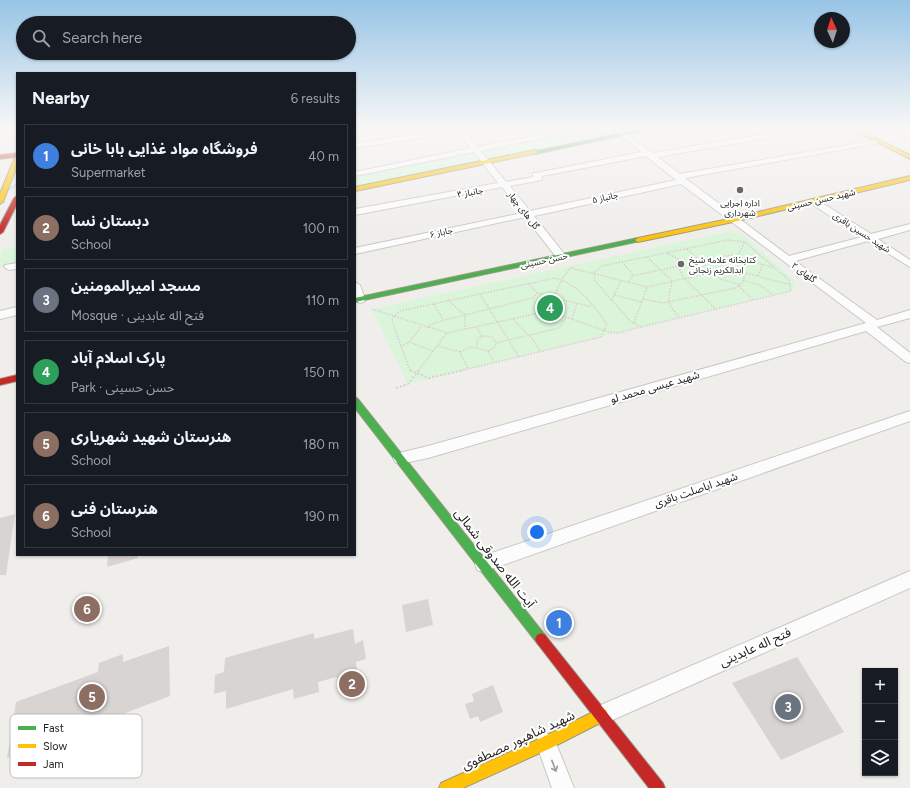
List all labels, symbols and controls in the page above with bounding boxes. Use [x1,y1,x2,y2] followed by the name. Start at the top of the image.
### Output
[814,12,850,48] north arrow
[16,16,356,60] search box
[30,27,52,49] icon: search
[62,29,142,47] text: Search here
[32,88,90,108] text: Nearby
[291,91,340,106] text: 6 results
[71,140,258,158] text: فروشگاه مواد غذایی بابا خانی
[43,149,49,164] text: 1
[308,149,339,164] text: 40 m
[71,165,146,180] text: Supermarket
[456,184,484,201] street label: جانباز ۴
[735,185,745,195] marker: اداره اجرایی شهرداری
[786,186,856,212] street label: شهید حسن حسینی
[504,188,542,232] street label: گل های چهار
[591,189,619,206] street label: جانباز ۵
[720,197,760,219] place label: اداره اجرایی شهرداری
[831,209,893,256] street label: شهید حسین باقری
[71,212,149,230] text: دبستان نسا
[42,221,50,236] text: 2
[303,221,339,236] text: 100 m
[428,224,454,241] street label: جاباز ۶
[71,237,111,252] text: School
[519,250,569,270] street label: حسن حسینی
[689,254,756,277] place label: کتابخانه علامه شیخ ابدالکریم زنجانی
[676,259,686,269] marker: کتابخانه علامه شیخ ابدالکریم زنجانی
[790,259,819,285] street label: گلهای ۲
[71,277,201,295] text: مسجد امیرالمومنین
[42,293,50,308] text: 3
[306,293,339,308] text: 110 m
[537,293,563,323] pin: 4
[71,308,204,323] text: Mosque · فتح اله عابدینی
[71,349,166,367] text: پارک اسلام آباد
[42,365,50,380] text: 4
[304,365,339,380] text: 150 m
[609,368,702,406] street label: شهید عیسی محمد لو
[71,380,174,395] text: Park · حسن حسینی
[71,428,231,446] text: هنرستان شهید شهریاری
[42,437,50,452] text: 5
[303,437,339,452] text: 180 m
[71,453,111,468] text: School
[653,470,740,510] street label: شهید اباصلت باقری
[71,500,158,518] text: هنرستان فنی
[451,505,539,612] street label: آیت الله صدوقی شمالی
[42,509,50,524] text: 6
[304,509,339,524] text: 190 m
[527,522,547,542] your location
[71,525,111,540] text: School
[74,594,100,624] pin: 6
[546,608,572,638] pin: 1
[717,624,795,672] street label: فتح اله عابدینی
[862,668,898,776] map controls
[862,668,898,704] button: +
[339,669,365,699] pin: 2
[79,682,105,712] pin: 5
[775,692,801,722] pin: 3
[862,704,898,740] button: −
[459,707,578,775] street label: شهید شاهپور مصطفوی
[10,714,142,778] legend
[43,722,64,735] text: Fast
[43,740,67,753] text: Slow
[862,740,898,776] button: layers
[43,758,64,771] text: Jam
[551,759,559,771] one-way arrow

